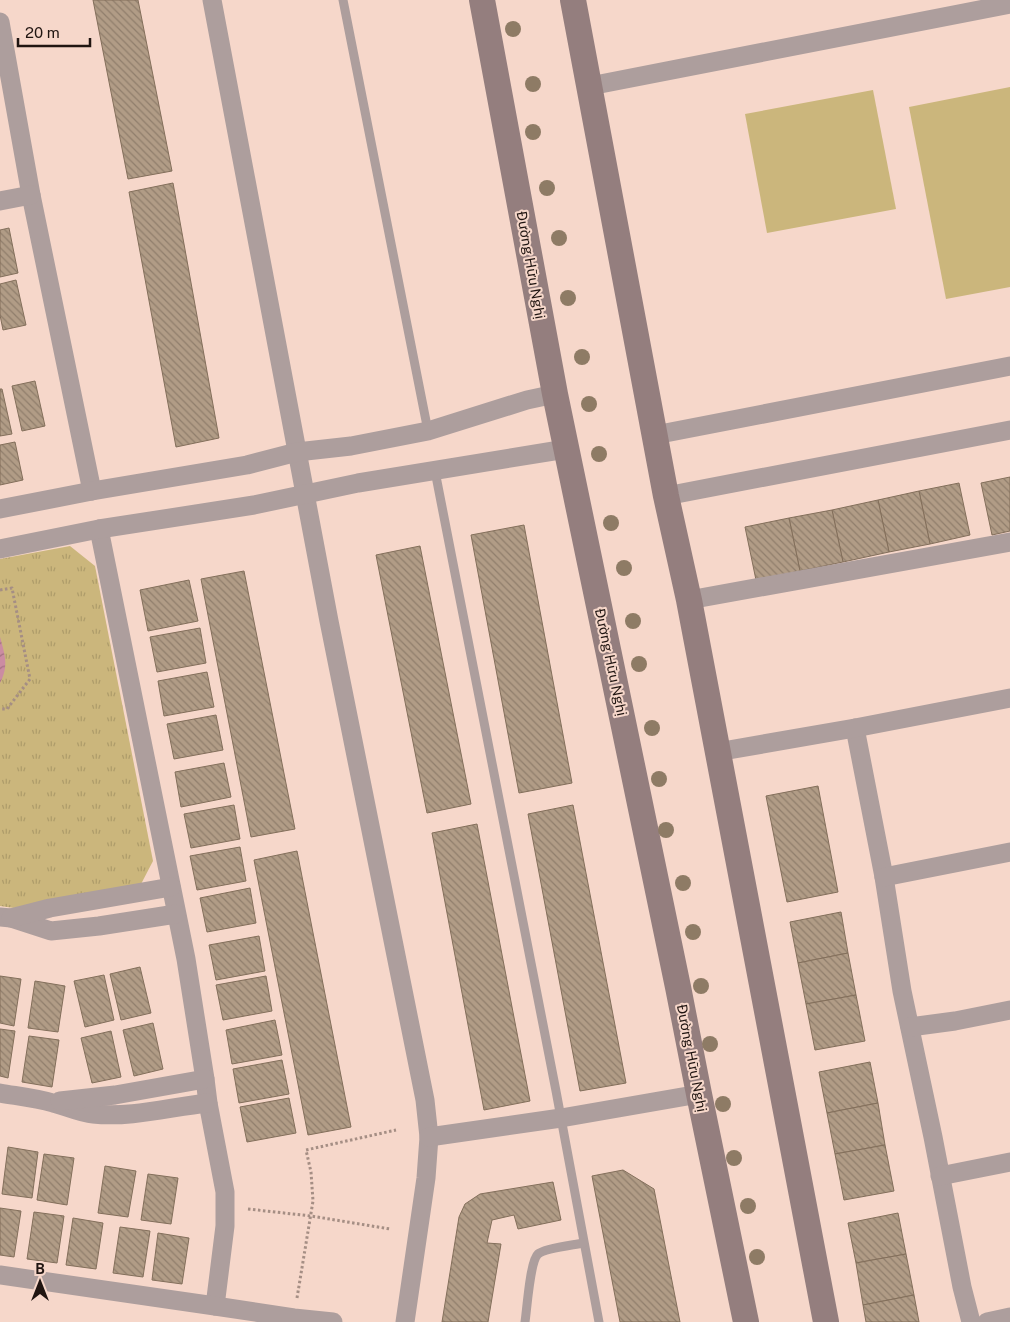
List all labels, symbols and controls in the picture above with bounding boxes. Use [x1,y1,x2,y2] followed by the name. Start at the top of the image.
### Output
[18,15,90,47] scale bar
[25,24,60,41] text: 20 m
[514,210,548,320] street label: Đường Hữu Nghị
[592,607,630,717] street label: Đường Hữu Nghị
[674,1003,710,1113] street label: Đường Hữu Nghị
[15,1257,65,1307] north arrow
[35,1261,45,1277] text: B

